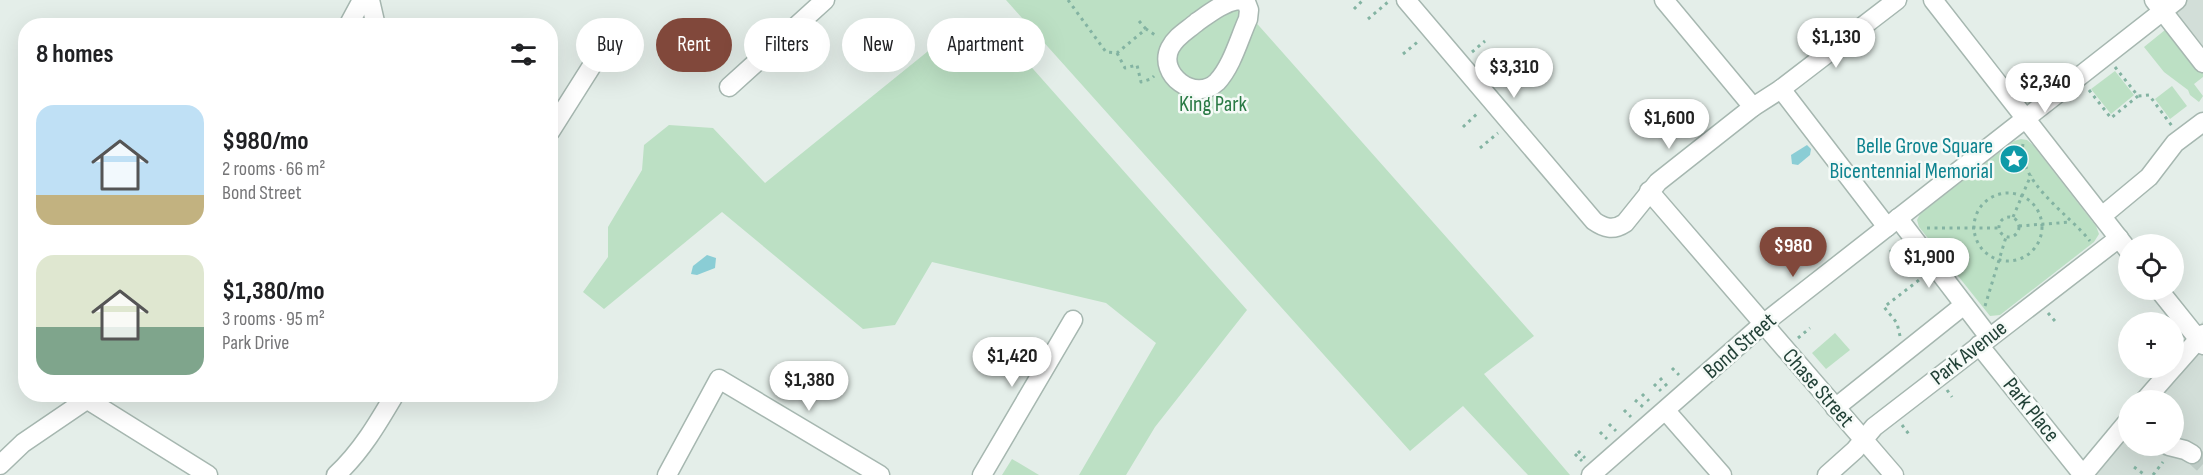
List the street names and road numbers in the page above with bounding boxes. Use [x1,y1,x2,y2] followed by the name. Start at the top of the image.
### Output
[1698,307,1782,385] street label: Bond Street
[1925,315,2013,391] street label: Park Avenue
[1777,343,1860,433] street label: Chase Street
[1997,372,2065,448] street label: Park Place

